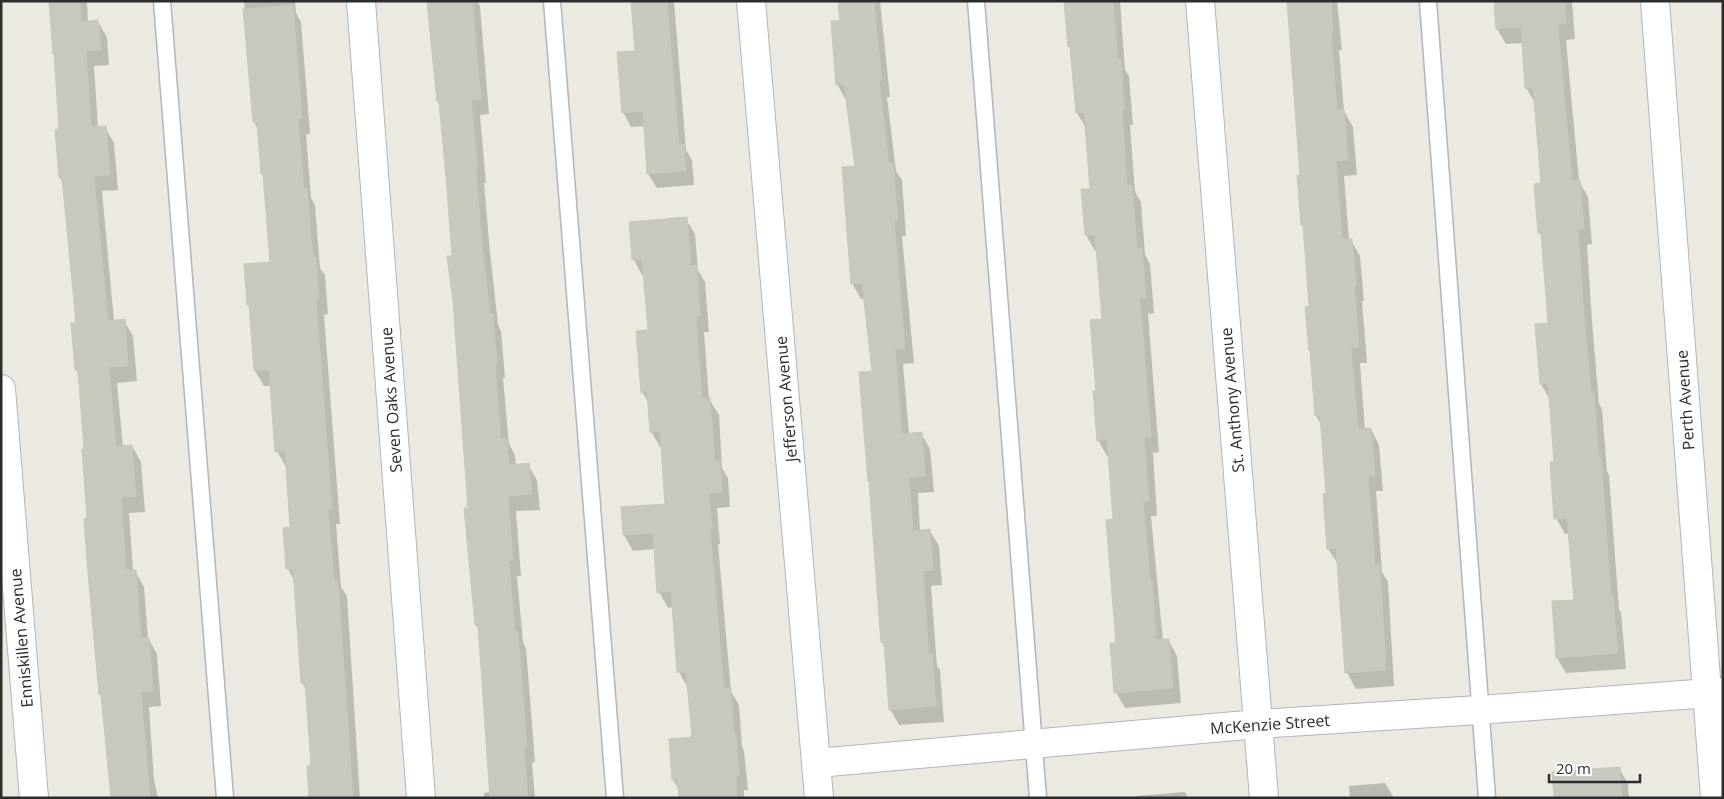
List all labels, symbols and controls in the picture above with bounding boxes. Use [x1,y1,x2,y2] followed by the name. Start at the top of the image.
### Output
[375,326,407,474] street label: Seven Oaks Avenue
[1215,327,1249,473] street label: St. Anthony Avenue
[770,335,803,465] street label: Jefferson Avenue
[1671,349,1699,451] street label: Perth Avenue
[4,568,38,708] street label: Enniskillen Avenue
[1209,709,1331,739] street label: McKenzie Street
[1549,752,1640,784] scale bar
[1556,758,1591,778] text: 20 m

